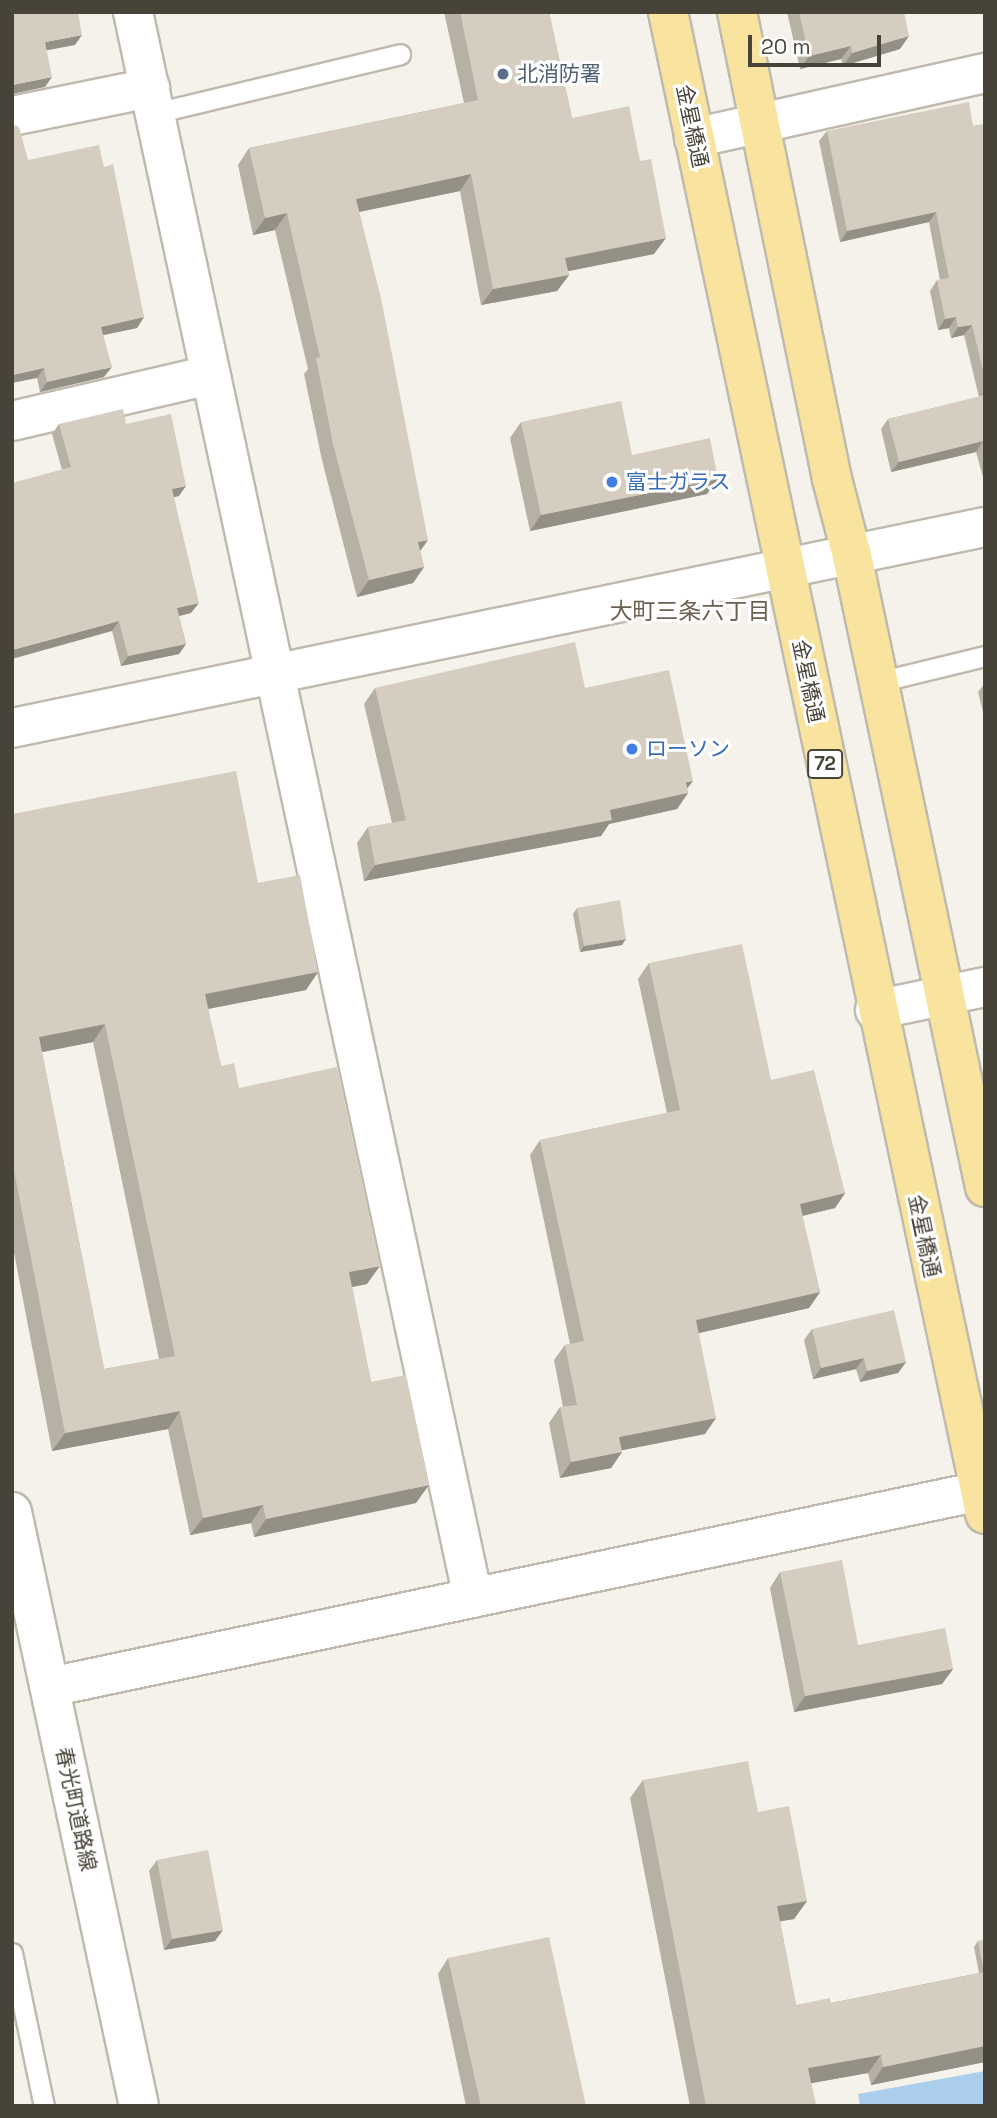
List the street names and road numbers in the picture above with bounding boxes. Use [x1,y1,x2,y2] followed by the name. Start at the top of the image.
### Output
[671,82,713,170] street label: 金星橋通
[787,637,829,725] street label: 金星橋通
[806,748,844,779] road number: 72
[903,1192,945,1280] street label: 金星橋通
[51,1745,101,1873] street label: 春光町道路線

